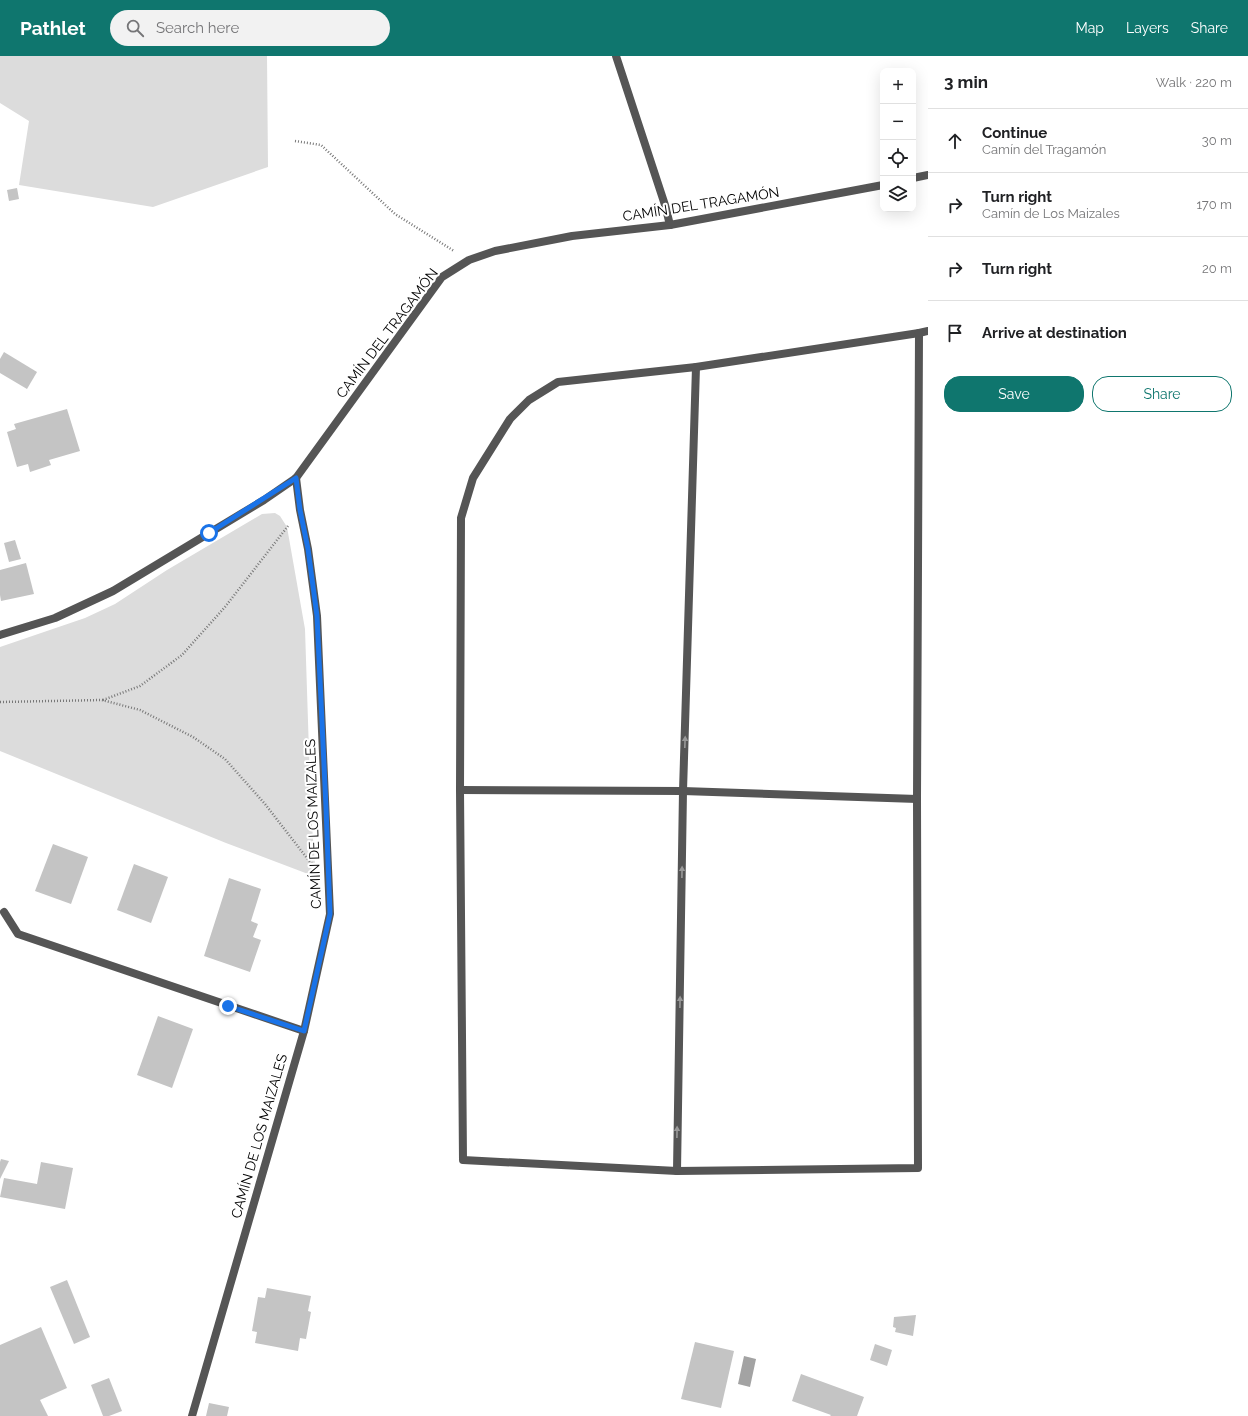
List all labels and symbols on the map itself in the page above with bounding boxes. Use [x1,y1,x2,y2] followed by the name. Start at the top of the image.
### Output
[621,183,780,224] street label: CAMÍN DEL TRAGAMÓN
[332,264,441,401] street label: CAMÍN DEL TRAGAMÓN
[200,524,218,542] route start
[681,736,688,748] one-way arrow
[301,738,324,909] street label: CAMÍN DE LOS MAIZALES
[679,865,685,878] one-way arrow
[677,995,683,1008] one-way arrow
[219,997,237,1015] route end
[227,1051,290,1220] street label: CAMÍN DE LOS MAIZALES
[674,1126,681,1138] one-way arrow

